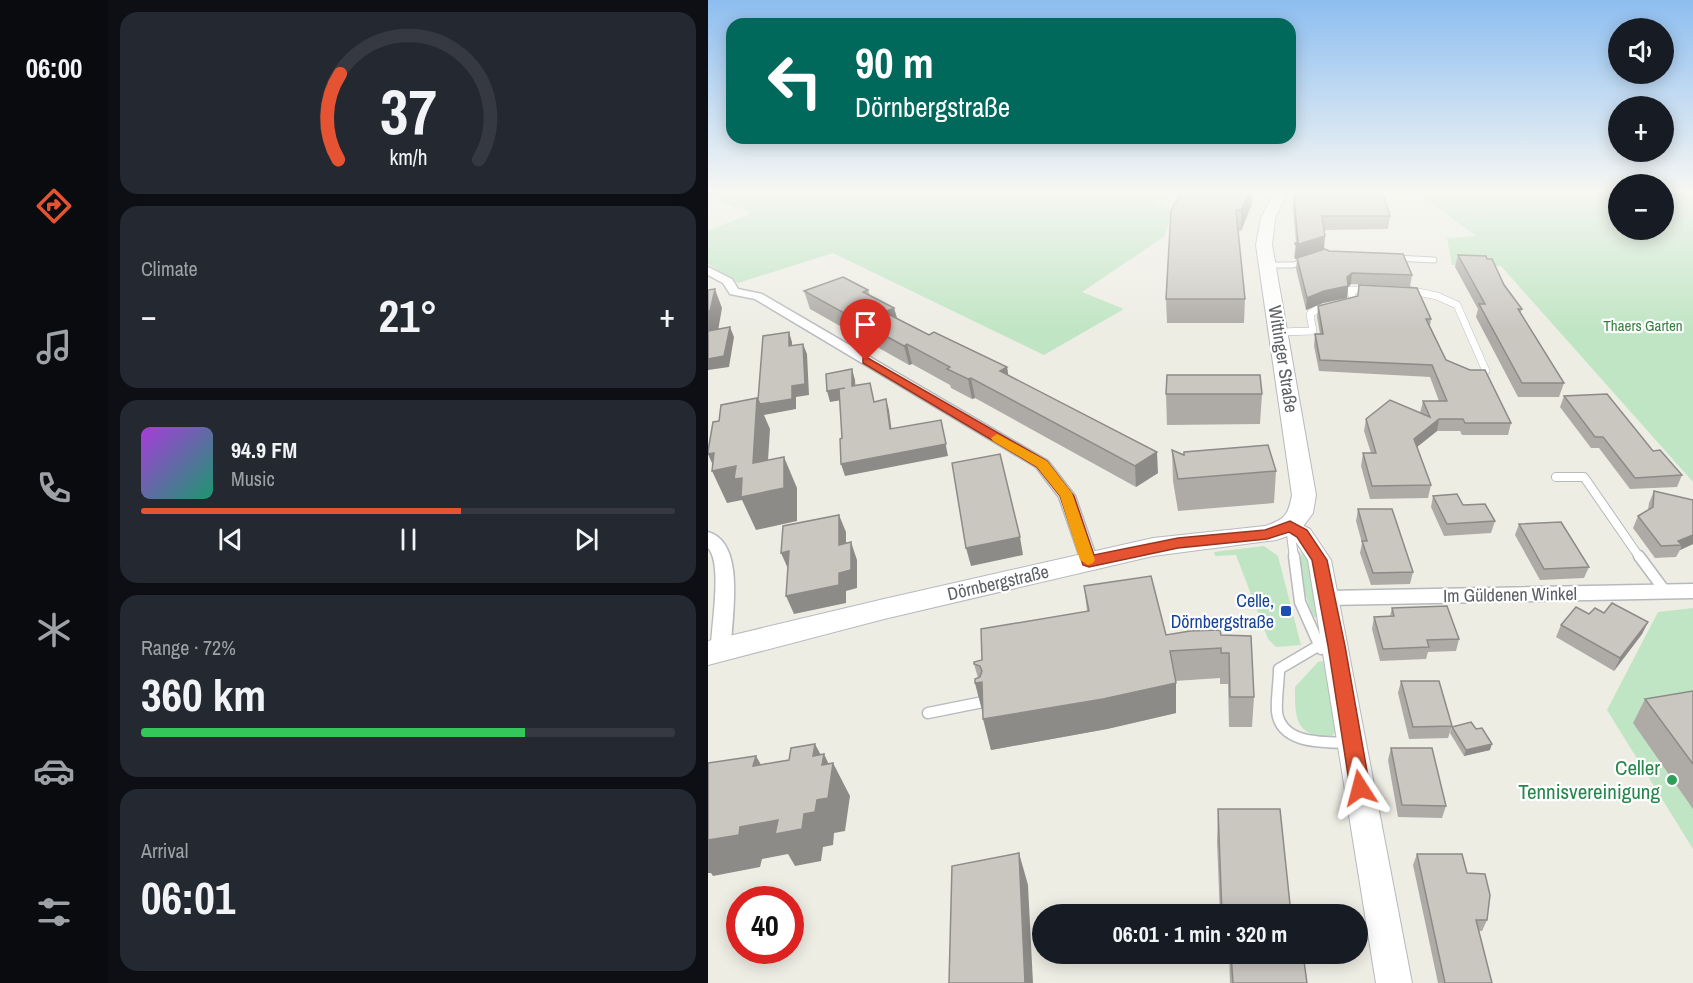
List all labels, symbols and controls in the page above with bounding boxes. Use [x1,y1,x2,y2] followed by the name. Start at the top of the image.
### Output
[1608,18,1674,240] map controls
[1608,18,1674,84] button: sound
[855,35,934,91] text: 90 m
[756,42,834,120] icon: left
[26,50,82,86] text: 06:00
[380,69,436,153] text: 37
[855,89,1010,125] text: Dörnbergstraße
[1608,96,1674,162] button: +
[389,143,427,172] text: km/h
[1608,174,1674,240] button: −
[33,185,75,227] icon: directions
[141,255,198,282] text: Climate
[378,285,438,346] text: 21°
[141,293,157,337] text: −
[659,293,675,337] text: +
[840,299,891,361] pin
[1263,303,1304,414] street label: Wittinger Straße
[849,308,882,341] icon: arrive
[1603,315,1683,336] park label: Thaers Garten
[33,326,75,368] icon: music
[231,435,297,465] text: 94.9 FM
[231,465,275,492] text: Music
[33,467,75,509] icon: phone
[214,523,247,556] icon: previous
[392,523,425,556] icon: pause
[570,523,603,556] icon: next
[945,559,1051,606] street label: Dörnbergstraße
[1443,581,1577,608] street label: Im Güldenen Winkel
[1171,588,1274,634] place label: Celle, Dörnbergstraße
[1279,604,1293,618] marker: Celle, Dörnbergstraße
[33,609,75,651] icon: climate
[141,634,236,661] text: Range · 72%
[141,664,266,725] text: 360 km
[33,750,75,792] icon: car
[1518,753,1660,806] place label: Celler Tennisvereinigung
[1328,756,1392,820] position arrow
[1665,773,1679,787] marker: Celler Tennisvereinigung
[141,837,188,864] text: Arrival
[141,867,235,928] text: 06:01
[726,886,804,964] speed limit sign: 40
[33,891,75,933] icon: filters
[1113,919,1287,949] text: 06:01 · 1 min · 320 m

